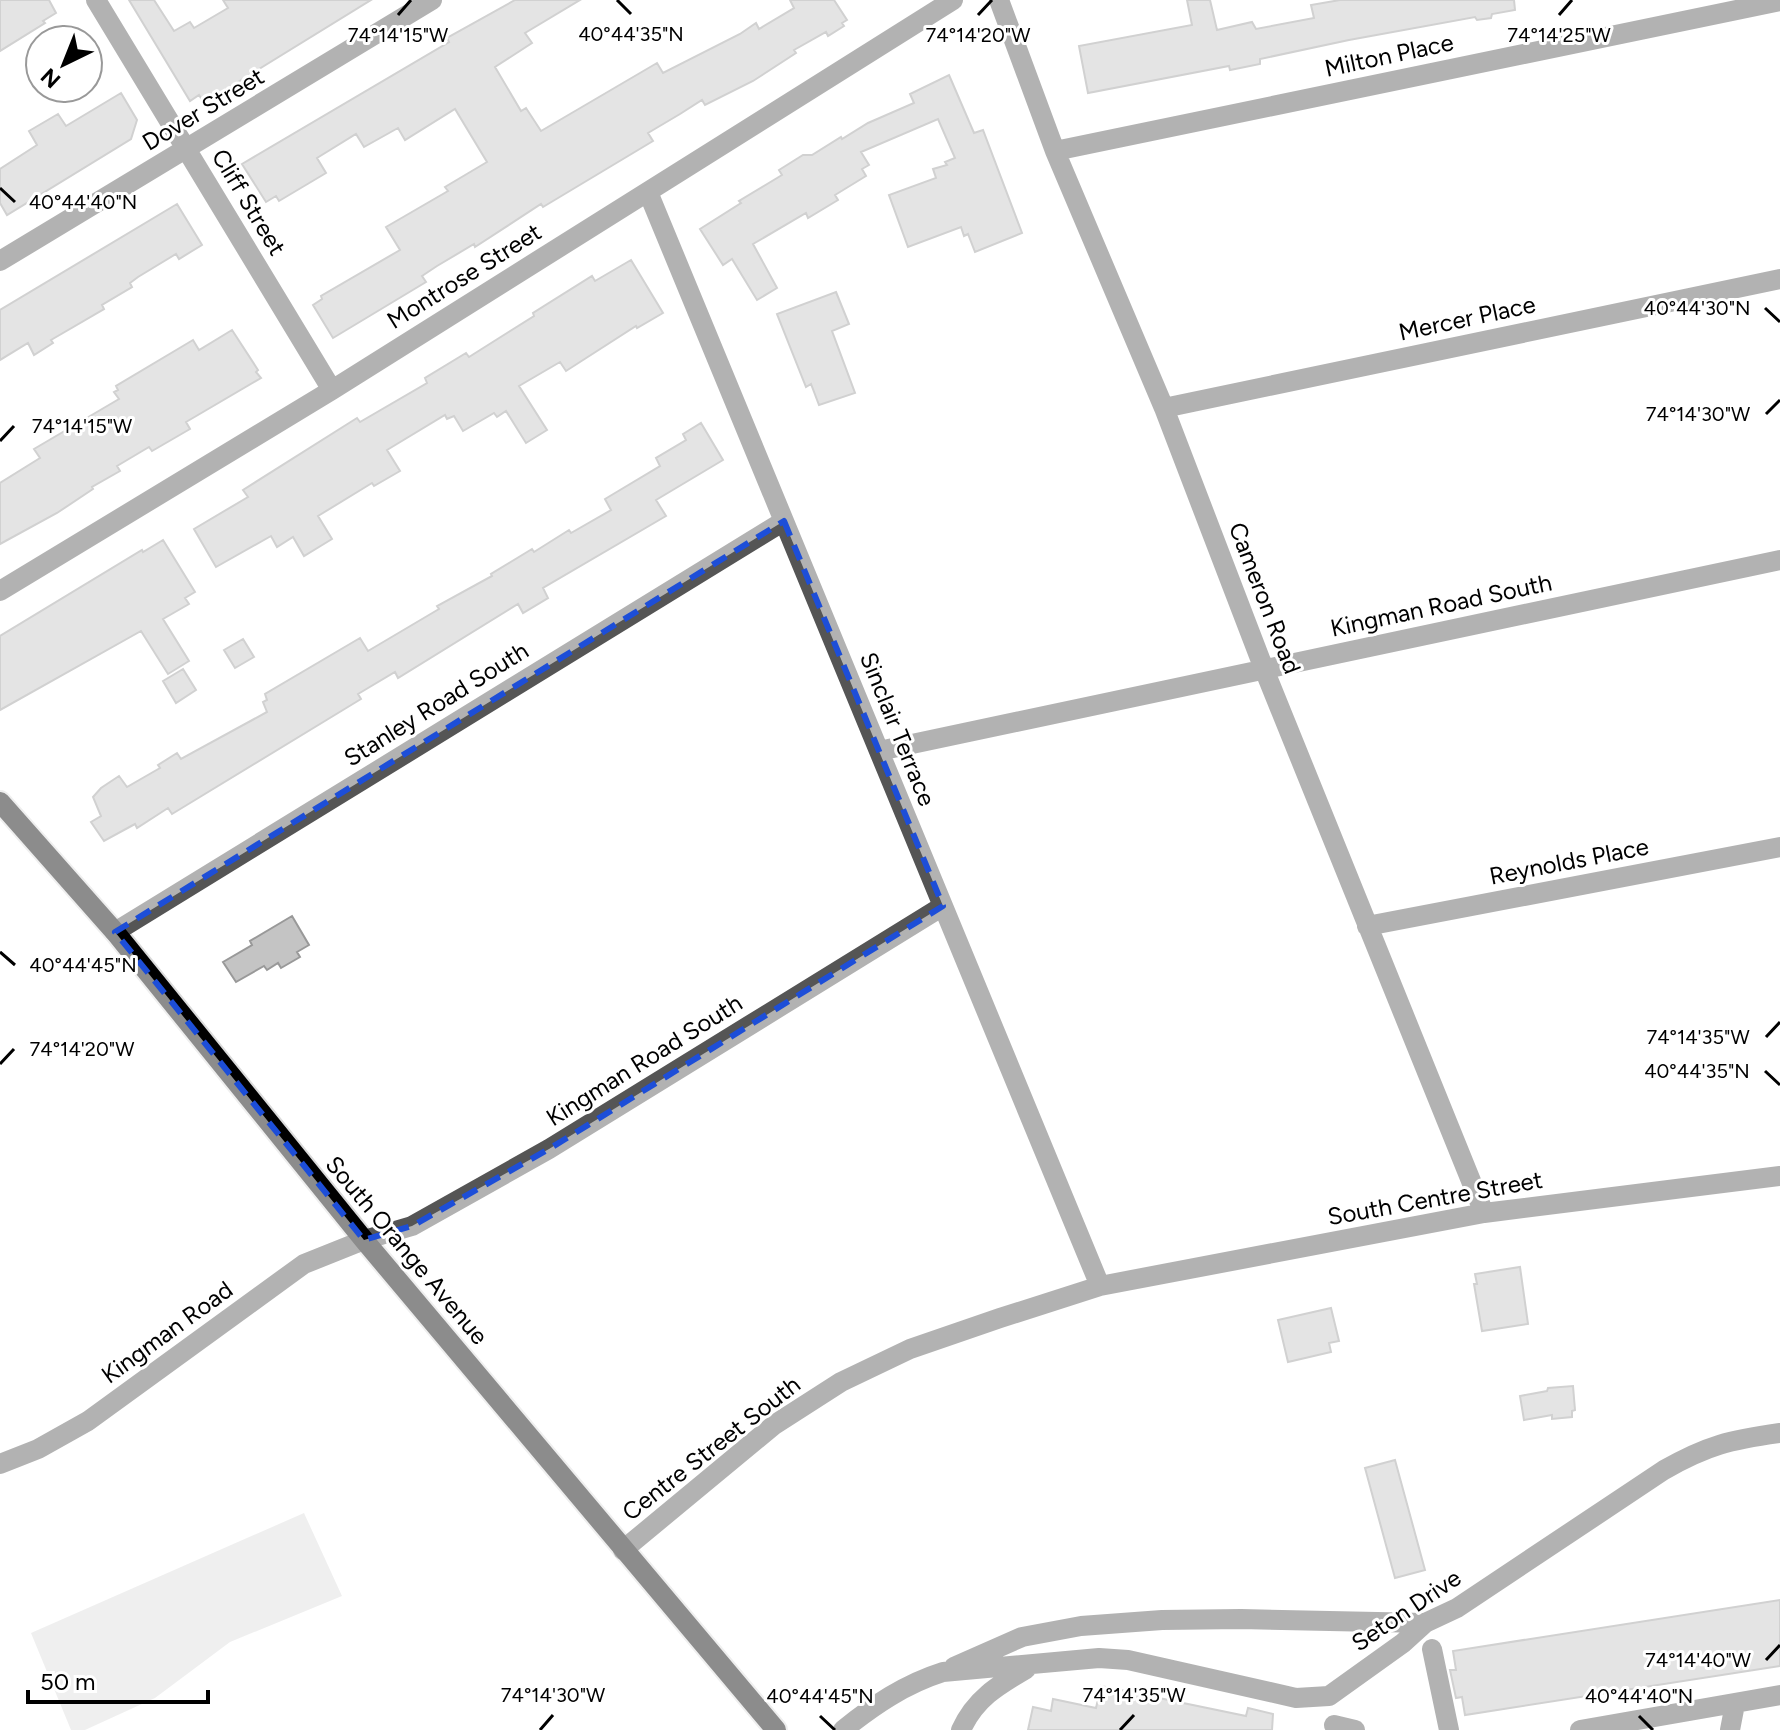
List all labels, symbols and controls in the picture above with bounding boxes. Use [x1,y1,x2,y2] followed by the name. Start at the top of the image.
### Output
[578,22,684,46] text: 40°44'35"N
[348,23,448,47] text: 74°14'15"W
[926,23,1030,47] text: 74°14'20"W
[1507,23,1611,47] text: 74°14'25"W
[24,24,104,104] north arrow
[1322,27,1456,83] street label: Milton Place
[137,61,269,157] street label: Dover Street
[35,63,66,94] text: N
[206,144,292,260] street label: Cliff Street
[29,190,137,214] text: 40°44'40"N
[382,217,546,335] street label: Montrose Street
[1396,289,1538,347] street label: Mercer Place
[1643,296,1751,320] text: 40°44'30"N
[1646,402,1750,426] text: 74°14'30"W
[32,414,132,438] text: 74°14'15"W
[1223,518,1307,678] street label: Cameron Road
[1328,567,1554,643] street label: Kingman Road South
[339,636,533,772] street label: Stanley Road South
[854,648,942,810] street label: Sinclair Terrace
[1487,831,1651,891] street label: Reynolds Place
[29,953,137,977] text: 40°44'45"N
[541,988,747,1132] street label: Kingman Road South
[1646,1025,1750,1049] text: 74°14'35"W
[30,1037,134,1061] text: 74°14'20"W
[1644,1059,1750,1083] text: 40°44'35"N
[320,1150,494,1350] street label: South Orange Avenue
[1325,1165,1545,1231] street label: South Centre Street
[96,1275,238,1389] street label: Kingman Road
[616,1370,806,1526] street label: Centre Street South
[1346,1563,1466,1657] street label: Seton Drive
[1645,1648,1751,1672] text: 74°14'40"W
[28,1654,208,1704] scale bar
[40,1667,96,1696] text: 50 m
[501,1683,605,1707] text: 74°14'30"W
[1082,1683,1186,1707] text: 74°14'35"W
[766,1684,874,1708] text: 40°44'45"N
[1585,1684,1693,1708] text: 40°44'40"N

